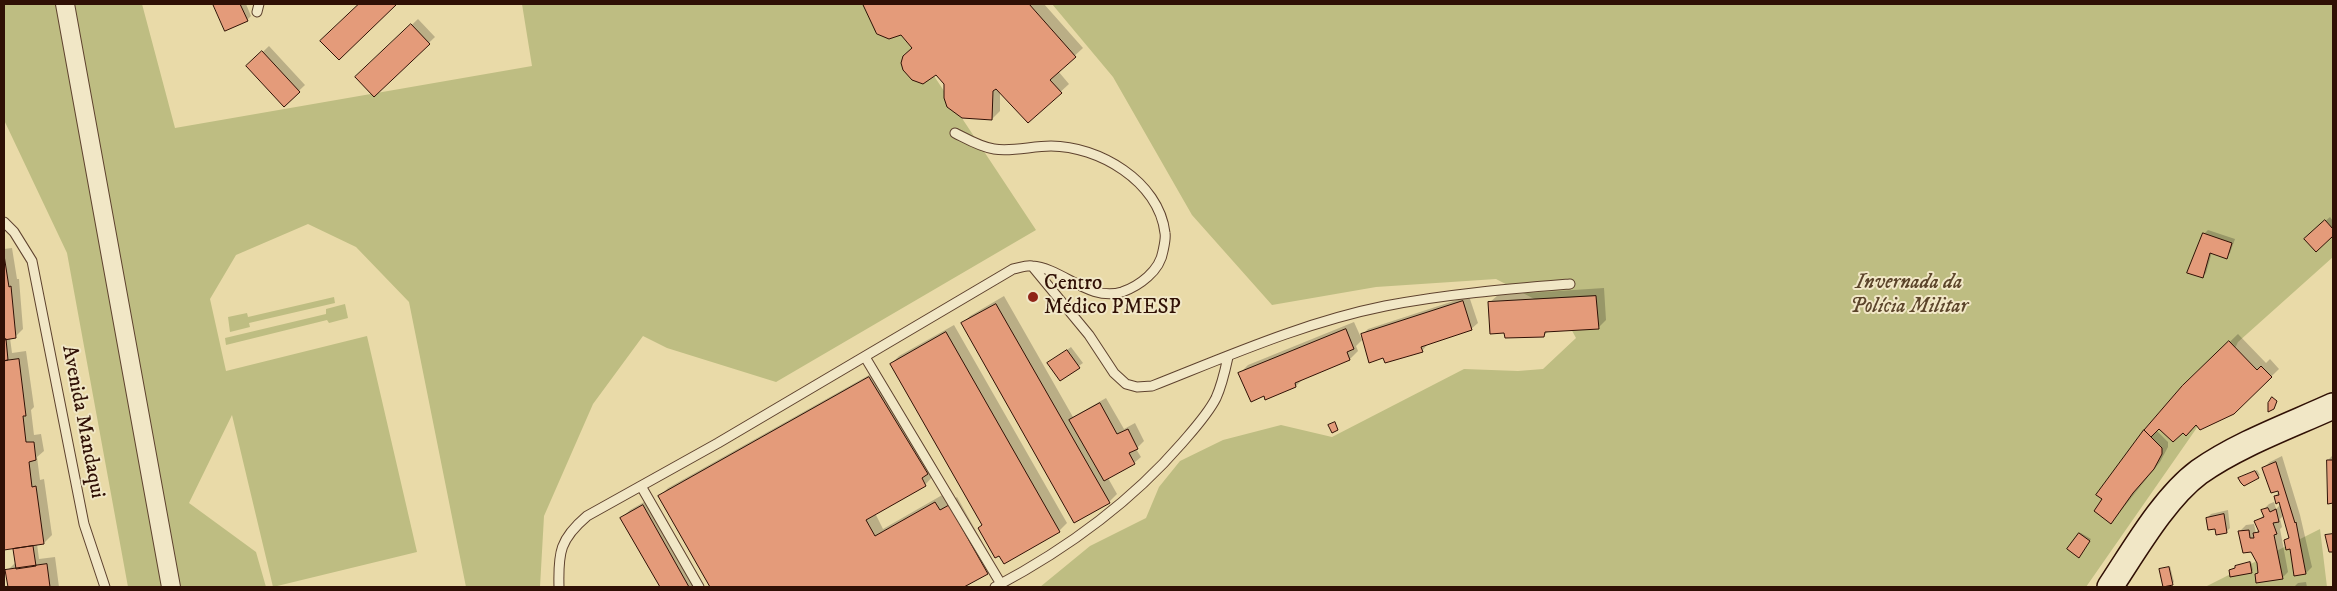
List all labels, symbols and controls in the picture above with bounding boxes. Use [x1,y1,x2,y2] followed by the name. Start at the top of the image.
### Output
[1850,271,1968,321] park label: Invernada da Polícia Militar
[1044,272,1181,322] place label: Centro Médico PMESP
[1026,290,1040,304] marker: Centro Médico PMESP
[55,343,109,501] street label: Avenida Mandaqui

